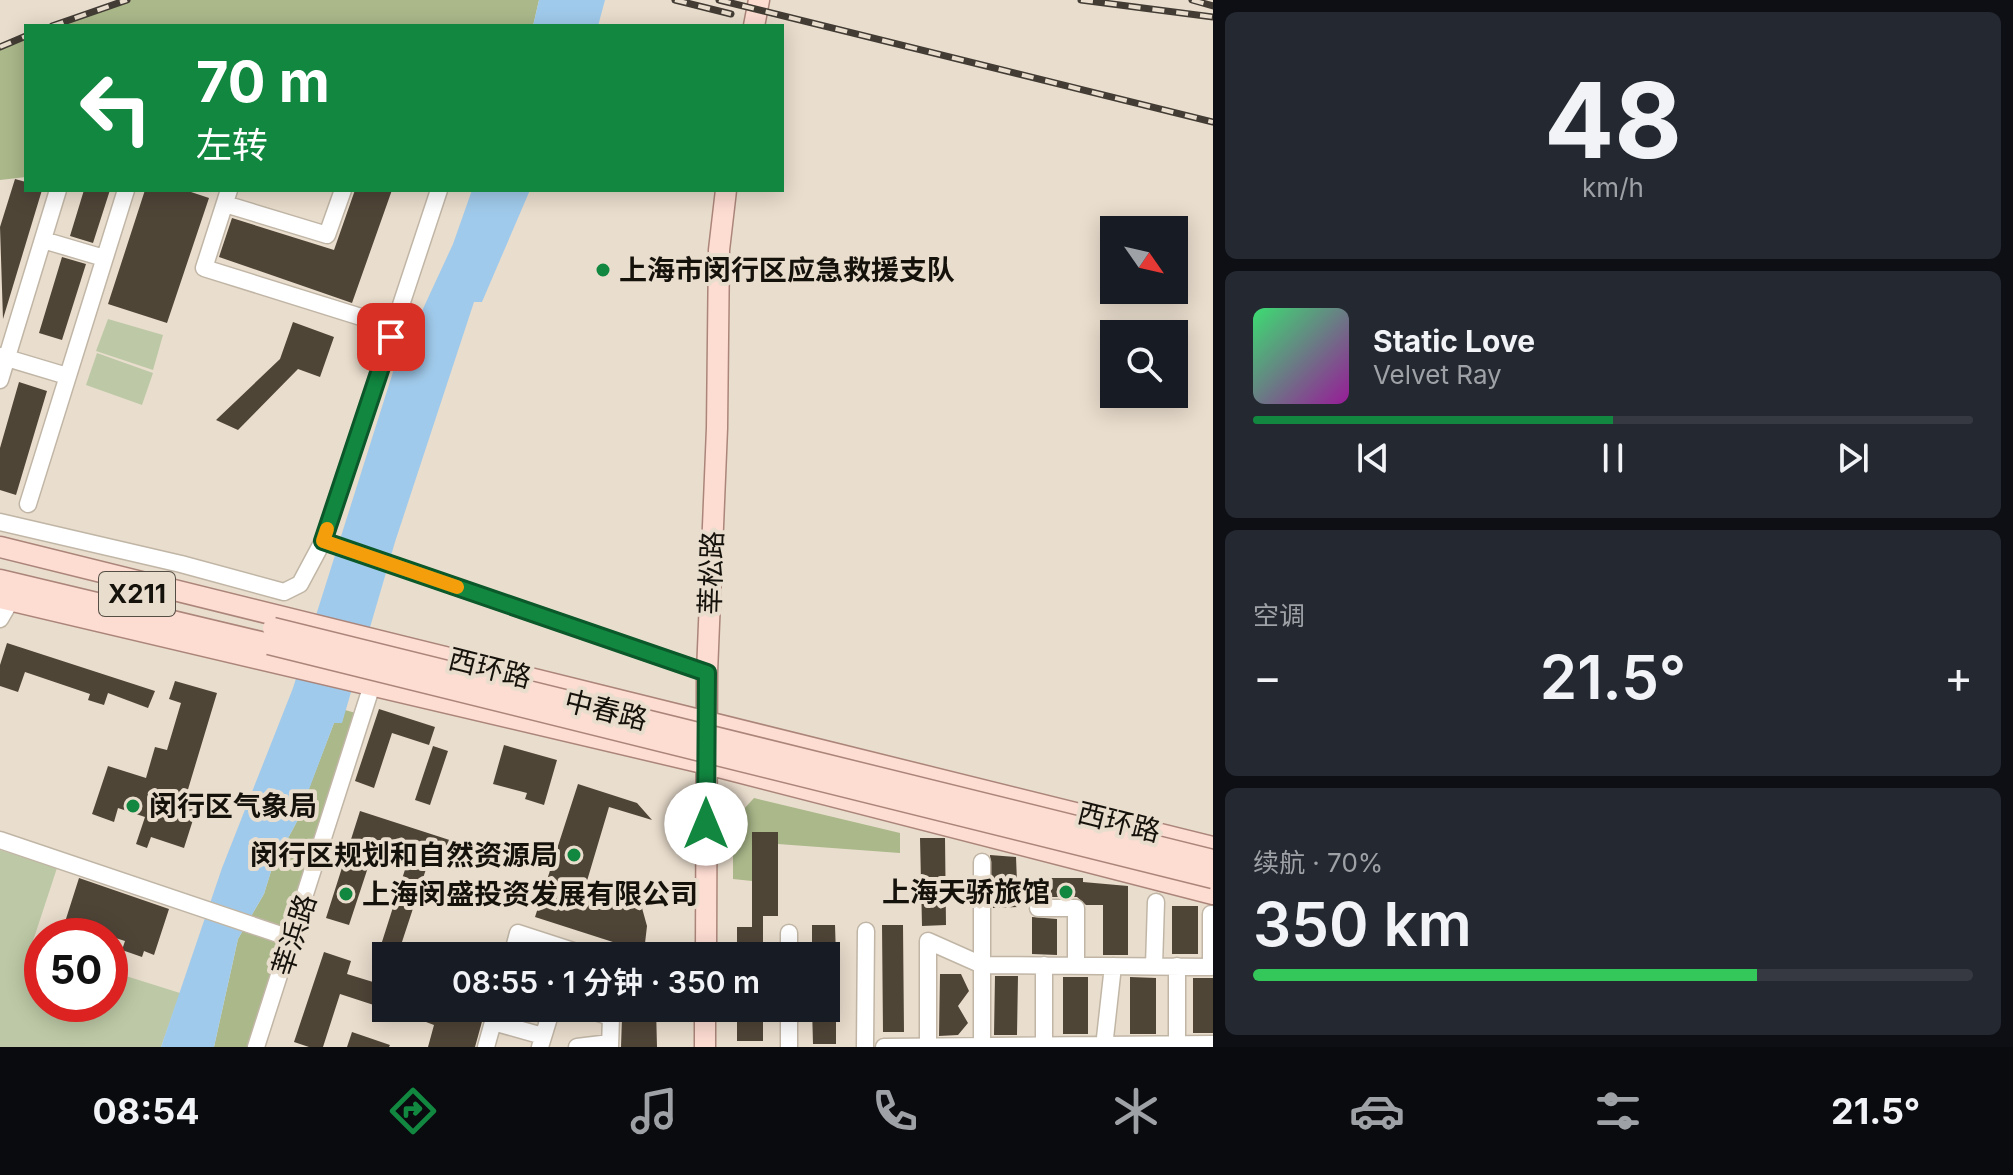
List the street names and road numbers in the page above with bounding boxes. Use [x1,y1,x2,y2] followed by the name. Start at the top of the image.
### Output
[693,530,729,616] street label: 莘松路
[99,572,175,616] road number: X211
[445,641,535,695] street label: 西环路
[561,683,651,737] street label: 中春路
[1074,795,1164,849] street label: 西环路
[265,890,323,980] street label: 莘浜路

